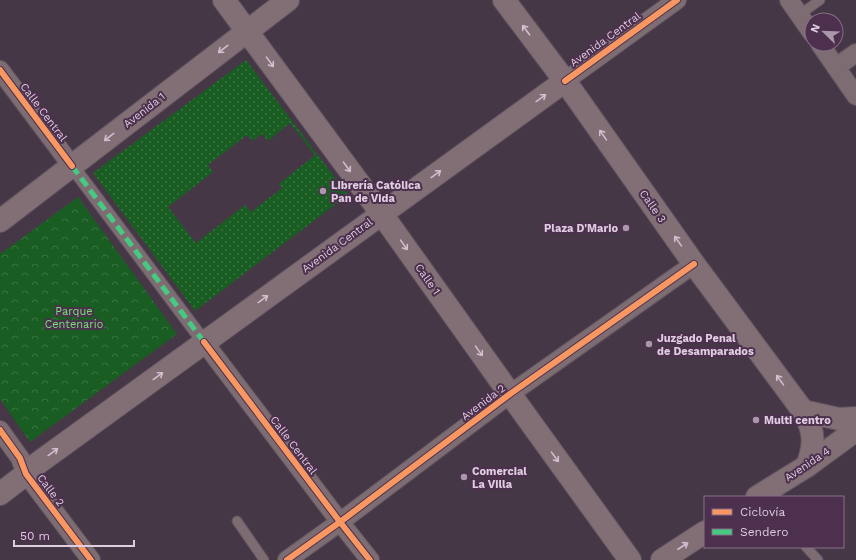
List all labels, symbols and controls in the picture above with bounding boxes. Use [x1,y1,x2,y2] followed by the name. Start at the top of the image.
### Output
[567,9,644,69] street label: Avenida Central
[804,12,844,52] north arrow
[808,22,823,35] text: N
[522,25,531,36] one-way arrow
[218,45,229,53] one-way arrow
[266,56,274,67] one-way arrow
[17,81,70,145] street label: Calle Central
[121,90,168,131] street label: Avenida 1
[536,94,547,102] one-way arrow
[599,130,607,141] one-way arrow
[104,133,115,141] one-way arrow
[343,161,351,172] one-way arrow
[430,170,441,178] one-way arrow
[331,179,421,205] place label: Librería Católica Pan de Vida
[318,186,328,196] marker: Librería Católica Pan de Vida
[637,187,669,225] street label: Calle 3
[299,215,376,275] street label: Avenida Central
[544,222,618,235] place label: Plaza D'Mario
[621,223,631,233] marker: Plaza D'Mario
[674,236,682,247] one-way arrow
[400,239,408,250] one-way arrow
[412,261,443,297] street label: Calle 1
[257,295,268,304] one-way arrow
[45,305,103,331] park label: Parque Centenario
[657,332,754,358] place label: Juzgado Penal de Desamparados
[644,339,654,349] marker: Juzgado Penal de Desamparados
[475,345,483,356] one-way arrow
[152,372,163,380] one-way arrow
[776,374,784,385] one-way arrow
[459,382,508,423] street label: Avenida 2
[267,414,320,478] street label: Calle Central
[764,414,831,427] place label: Multi centro
[751,415,761,425] marker: Multi centro
[782,444,833,484] street label: Avenida 4
[47,448,58,457] one-way arrow
[551,451,559,462] one-way arrow
[472,465,527,491] place label: Comercial La Villa
[34,472,67,509] street label: Calle 2
[459,472,469,482] marker: Comercial La Villa
[704,496,844,548] legend
[740,505,785,519] text: Ciclovía
[14,522,134,548] scale bar
[740,525,788,539] text: Sendero
[20,529,50,543] text: 50 m
[678,542,689,550] one-way arrow

